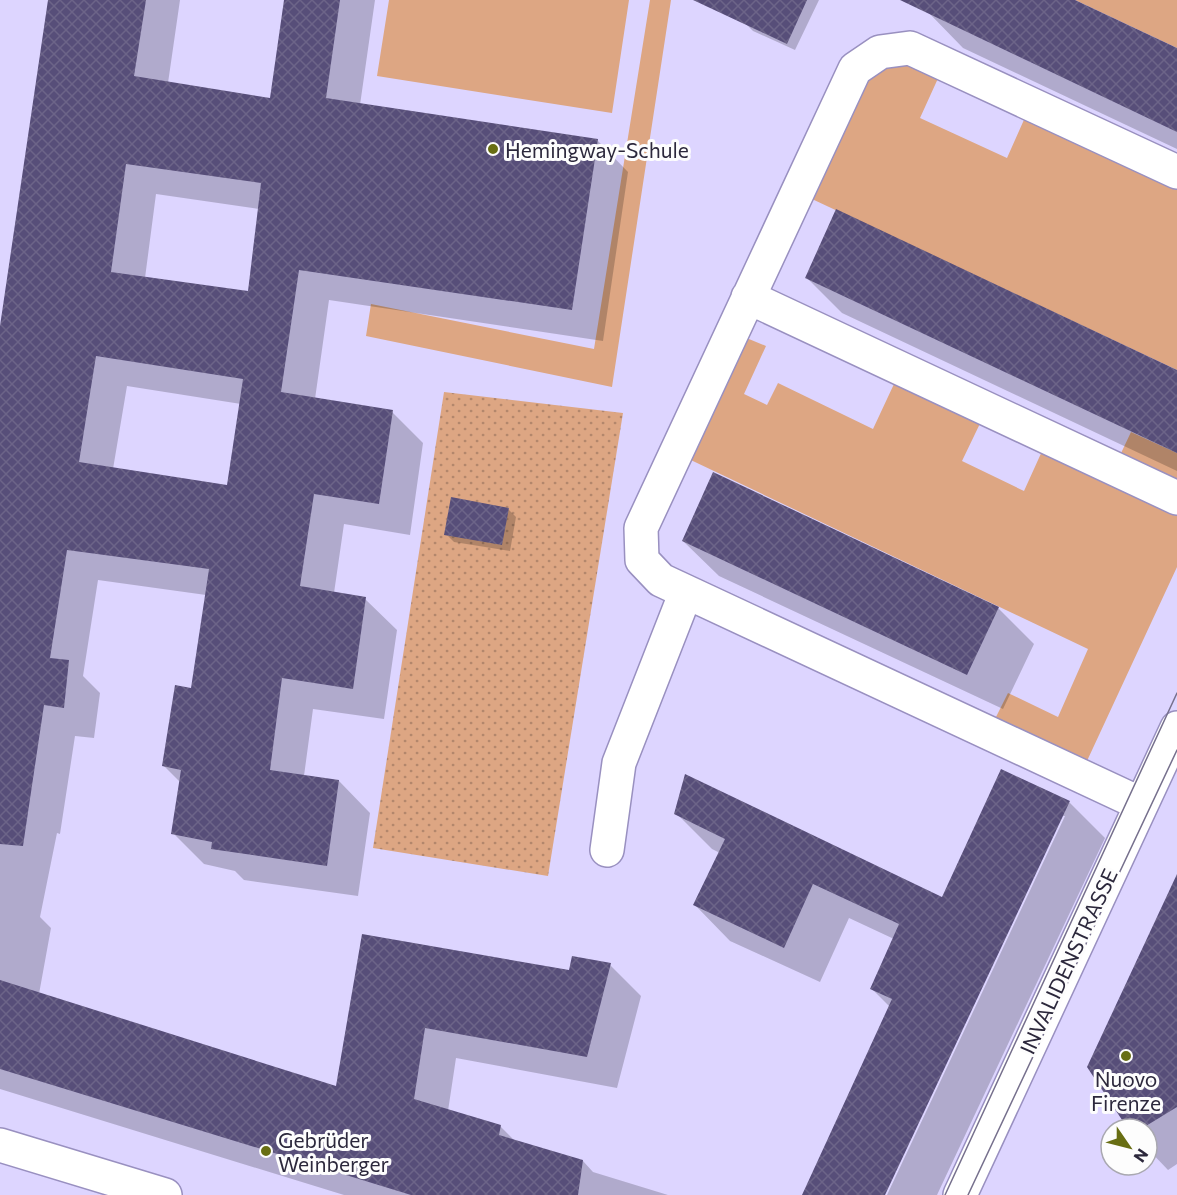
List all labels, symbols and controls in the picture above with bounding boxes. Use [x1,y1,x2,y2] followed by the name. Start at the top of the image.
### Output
[505,137,689,162] place label: Hemingway-Schule
[486,142,500,156] marker: Hemingway-Schule
[1014,864,1122,1058] street label: INVALIDENSTRASSE
[1119,1049,1133,1063] marker: Nuovo Firenze
[1091,1066,1161,1115] place label: Nuovo Firenze
[1099,1117,1159,1177] north arrow
[278,1127,389,1176] place label: Gebrüder Weinberger
[259,1144,273,1158] marker: Gebrüder Weinberger
[1130,1146,1153,1166] text: N

